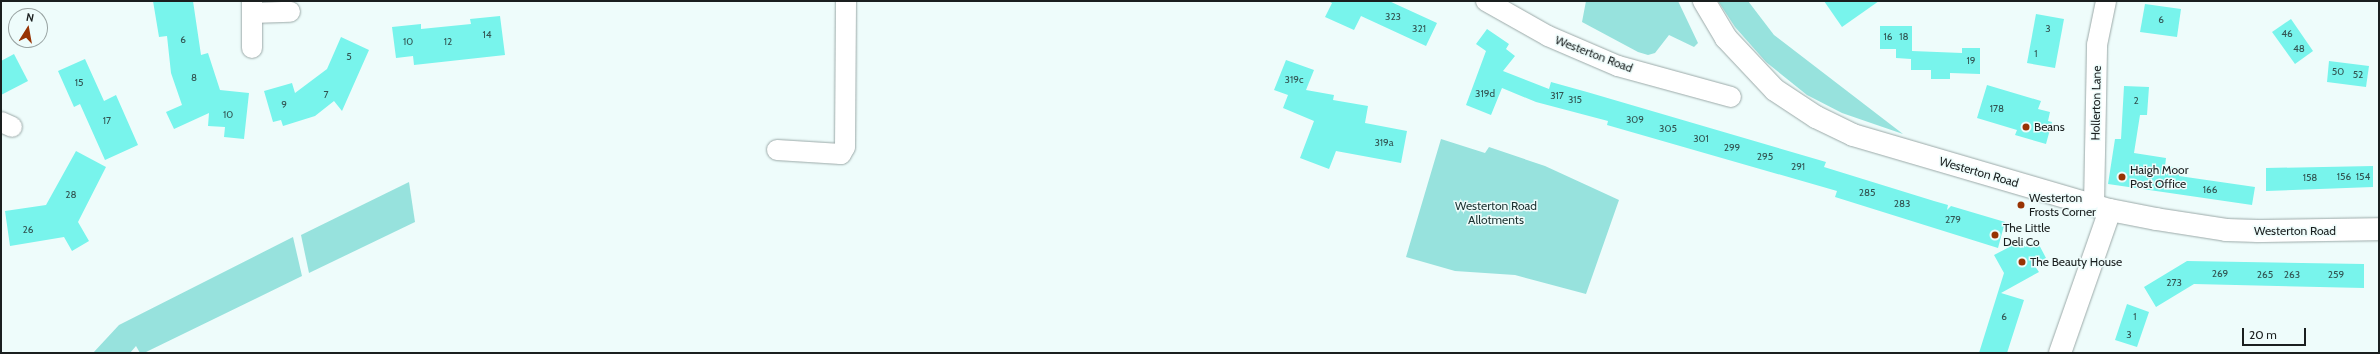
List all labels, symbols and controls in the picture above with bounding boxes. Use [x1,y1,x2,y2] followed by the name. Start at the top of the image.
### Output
[8,8,48,48] north arrow
[25,10,35,25] text: N
[1385,11,1401,23] house number: 323
[2158,14,2164,26] house number: 6
[1412,23,1426,35] house number: 321
[2045,23,2051,35] house number: 3
[2281,28,2293,40] house number: 46
[482,29,492,41] house number: 14
[1884,31,1892,43] house number: 16
[1899,31,1909,43] house number: 18
[1553,33,1635,75] street label: Westerton Road
[180,34,186,46] house number: 6
[403,36,413,48] house number: 10
[444,36,452,48] house number: 12
[2293,43,2305,55] house number: 48
[2034,48,2038,60] house number: 1
[346,51,352,63] house number: 5
[1967,55,1975,67] house number: 19
[2088,65,2104,141] street label: Hollerton Lane
[2332,66,2344,78] house number: 50
[2353,69,2363,81] house number: 52
[191,72,197,84] house number: 8
[1285,74,1303,86] house number: 319c
[75,77,83,89] house number: 15
[1475,88,1495,100] house number: 319d
[323,89,329,101] house number: 7
[1550,90,1564,102] house number: 317
[1568,94,1582,106] house number: 315
[2133,95,2139,107] house number: 2
[281,99,287,111] house number: 9
[1990,103,2004,115] house number: 178
[223,109,233,121] house number: 10
[1626,114,1644,126] house number: 309
[103,115,111,127] house number: 17
[2034,120,2065,134] place label: Beans
[2021,122,2031,132] marker: Beans
[1659,123,1677,135] house number: 305
[1693,133,1709,145] house number: 301
[1374,137,1394,149] house number: 319a
[1724,142,1740,154] house number: 299
[1757,151,1773,163] house number: 295
[1938,154,2020,190] street label: Westerton Road
[1791,161,1805,173] house number: 291
[2130,163,2188,191] place label: Haigh Moor Post Office
[2337,171,2351,183] house number: 156
[2356,171,2370,183] house number: 154
[2117,172,2127,182] marker: Haigh Moor Post Office
[2303,172,2317,184] house number: 158
[2203,184,2217,196] house number: 166
[1859,187,1875,199] house number: 285
[65,189,77,201] house number: 28
[2029,191,2096,219] place label: Westerton Frosts Corner
[1894,198,1910,210] house number: 283
[1455,199,1537,227] park label: Westerton Road Allotments
[2016,200,2026,210] marker: Westerton Frosts Corner
[1945,214,1961,226] house number: 279
[2003,221,2050,249] place label: The Little Deli Co
[23,224,33,236] house number: 26
[2254,224,2336,238] street label: Westerton Road
[1990,230,2000,240] marker: The Little Deli Co
[2030,255,2122,269] place label: The Beauty House
[2017,257,2027,267] marker: The Beauty House
[2212,268,2228,280] house number: 269
[2257,269,2273,281] house number: 265
[2284,269,2300,281] house number: 263
[2328,269,2344,281] house number: 259
[2166,277,2182,289] house number: 273
[2001,311,2007,323] house number: 6
[2133,311,2137,323] house number: 1
[2244,320,2308,346] scale bar
[2249,327,2277,342] text: 20 m
[2126,329,2132,341] house number: 3

